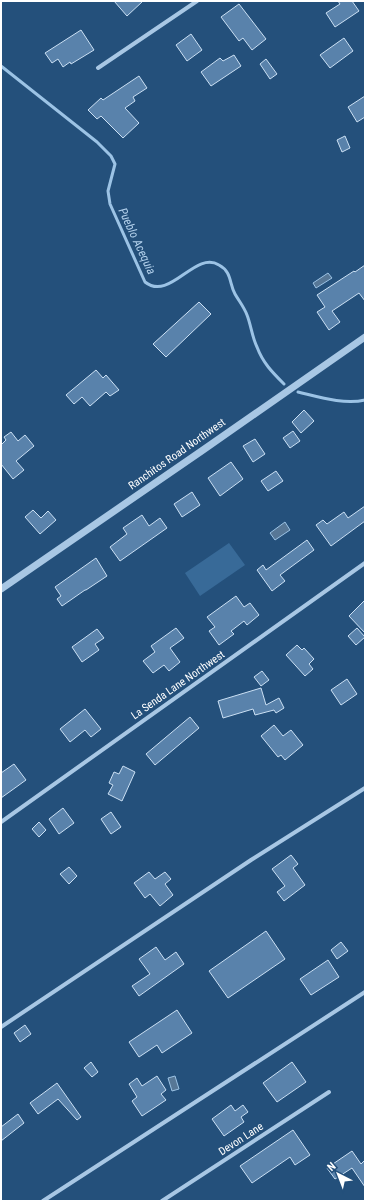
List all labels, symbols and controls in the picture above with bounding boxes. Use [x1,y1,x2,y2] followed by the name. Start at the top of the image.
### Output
[115,206,159,276] water label: Pueblo Acequia
[126,416,228,492] street label: Ranchitos Road Northwest
[129,648,227,722] street label: La Senda Lane Northwest
[216,1120,266,1158] street label: Devon Lane
[318,1154,358,1194] north arrow
[325,1160,339,1174] text: N

